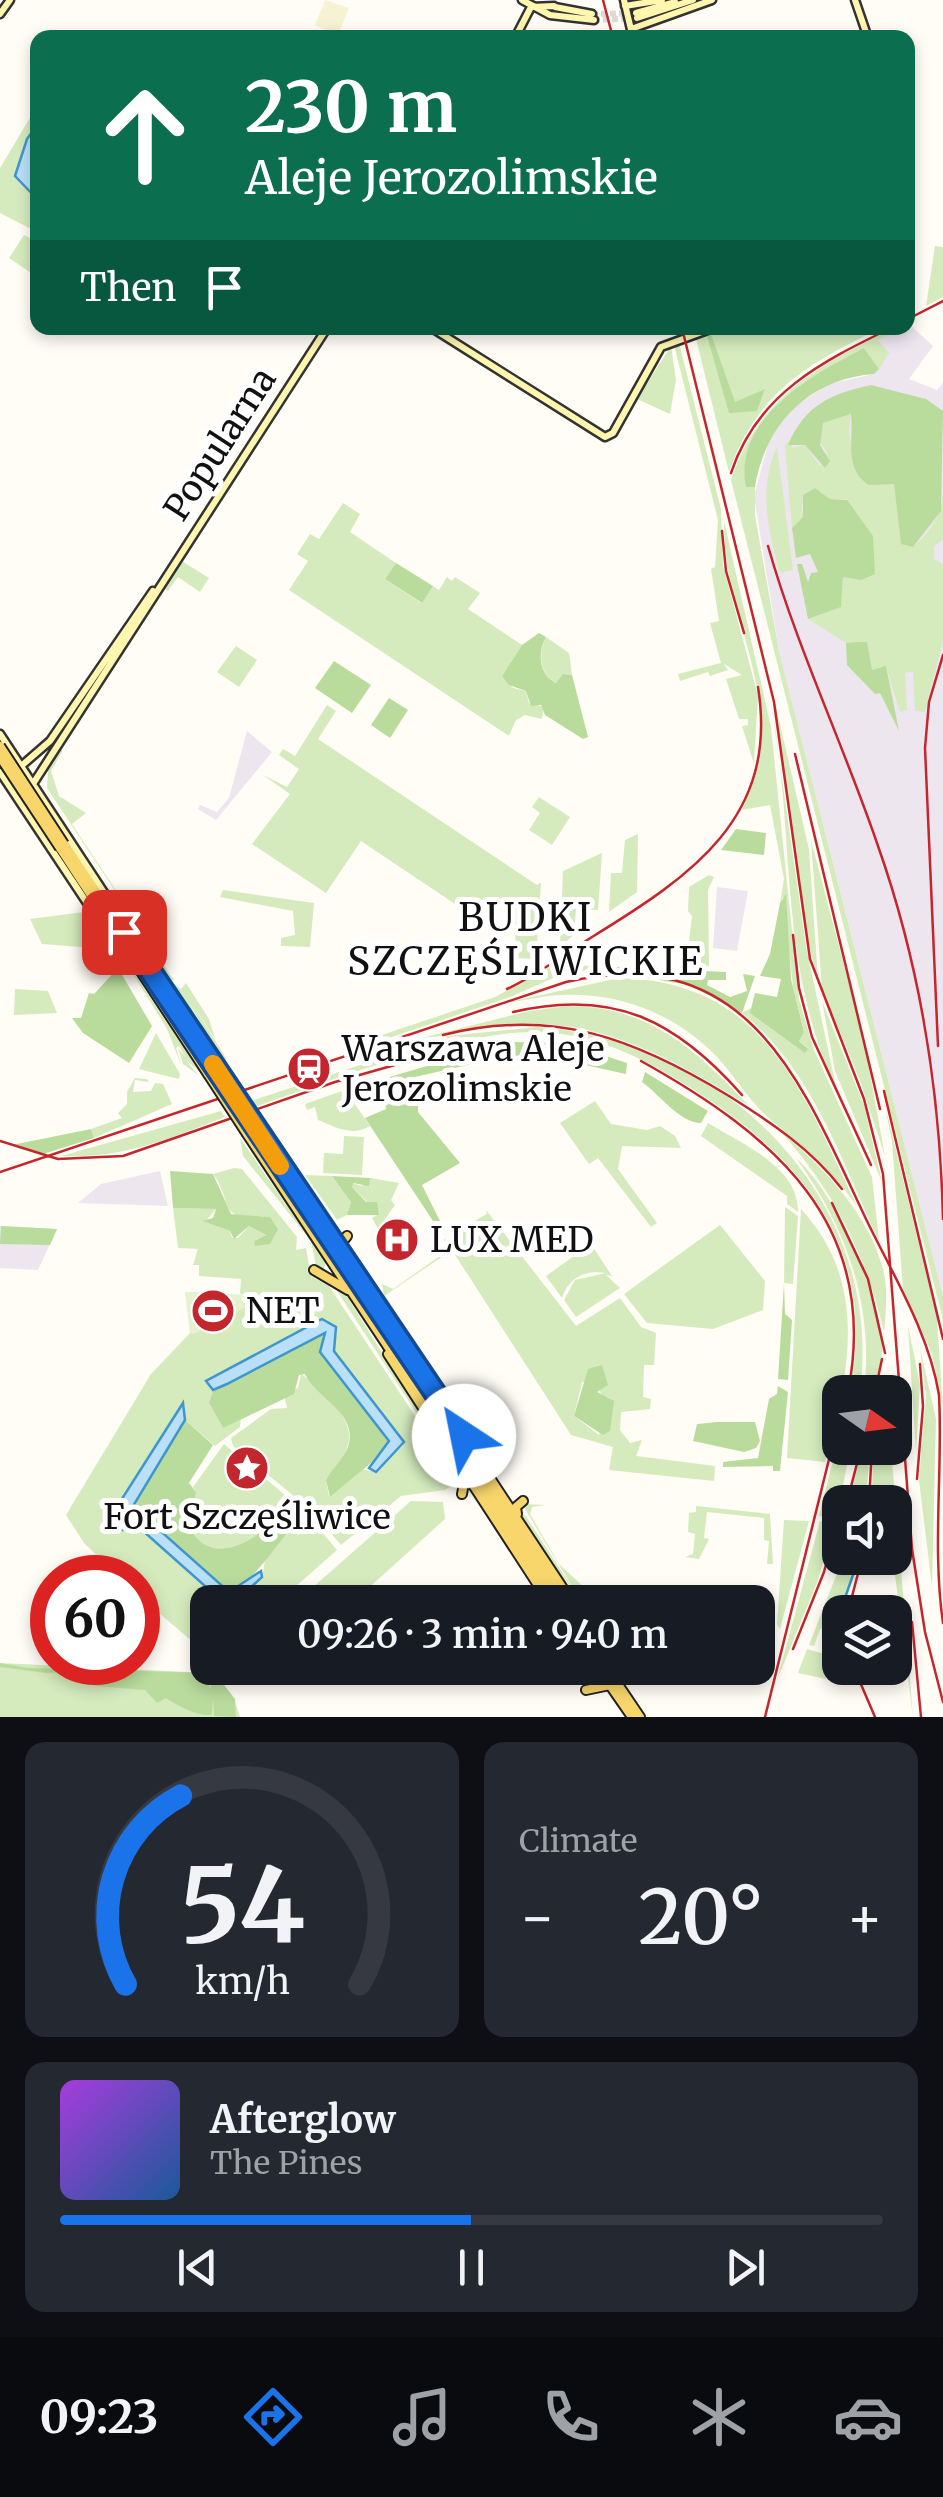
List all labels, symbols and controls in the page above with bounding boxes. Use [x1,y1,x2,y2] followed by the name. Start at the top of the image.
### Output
[245,63,457,151] text: 230 m
[80,70,210,200] icon: ahead
[245,150,658,206] text: Aleje Jerozolimskie
[197,260,252,315] icon: arrive
[80,264,177,311] text: Then
[154,359,286,529] street label: Popularna
[82,890,167,975] pin
[347,894,705,985] district label: BUDKI SZCZĘŚLIWICKIE
[97,905,152,960] icon: arrive
[341,1027,605,1111] place label: Warszawa Aleje Jerozolimskie
[286,1046,332,1092] station icon: Warszawa Aleje Jerozolimskie
[374,1217,420,1263] hospital icon: LUX MED
[430,1218,594,1262] place label: LUX MED
[190,1288,236,1334] sports icon: NET
[246,1289,320,1333] place label: NET
[822,1375,912,1465] north arrow
[822,1375,912,1685] map controls
[412,1384,516,1488] position arrow
[224,1445,270,1491] place icon: Fort Szczęśliwice
[822,1485,912,1575] button: sound
[103,1495,391,1539] place label: Fort Szczęśliwice
[30,1555,160,1685] speed limit sign: 60
[822,1595,912,1685] button: layers
[297,1611,668,1658] text: 09:26 · 3 min · 940 m
[519,1821,637,1861] text: Climate
[179,1840,305,1970] text: 54
[638,1870,764,1964] text: 20°
[519,1883,556,1952] text: −
[846,1883,883,1952] text: +
[195,1959,289,2004] text: km/h
[210,2096,396,2143] text: Afterglow
[210,2143,362,2183] text: The Pines
[170,2240,225,2295] icon: previous
[444,2240,499,2295] icon: pause
[718,2240,773,2295] icon: next
[238,2382,308,2452] icon: directions
[387,2382,457,2452] icon: music
[536,2382,606,2452] icon: phone
[684,2382,754,2452] icon: climate
[833,2382,903,2452] icon: car
[39,2389,159,2445] text: 09:23

